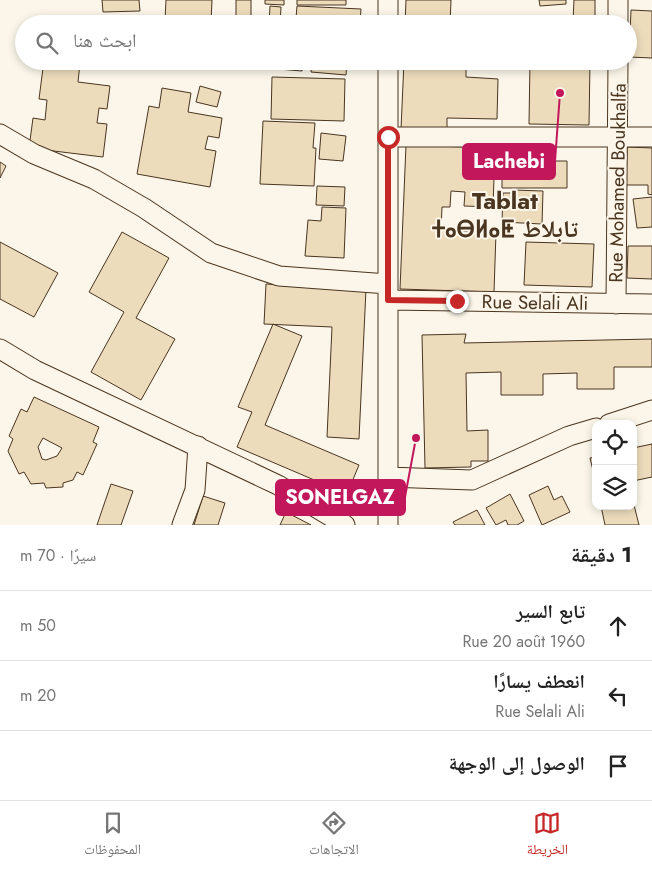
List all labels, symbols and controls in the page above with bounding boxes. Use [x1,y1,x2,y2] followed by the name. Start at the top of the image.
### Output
[15,15,637,70] search box
[73,27,137,54] text: ابحث هنا
[33,29,61,57] icon: search
[602,83,633,283] street label: Rue Mohamed Boukhalfa
[377,126,400,149] route start
[463,144,555,179] callout: Lachebi
[473,147,545,176] text: Lachebi
[432,183,579,246] district label: Tablat ⵜⴰⴱⵍⴰⵟ تابلاط
[481,288,589,317] street label: Rue Selali Ali
[446,290,469,313] route end
[592,420,637,510] map controls
[592,420,637,465] button: locate
[592,465,637,510] button: layers
[276,480,405,515] callout: SONELGAZ
[285,483,395,512] text: SONELGAZ
[571,540,632,570] text: 1 دقيقة
[20,544,96,567] text: سيرًا · 70 m
[516,598,585,625] text: تابع السير
[604,612,632,640] icon: ahead
[20,614,56,637] text: 50 m
[462,630,585,653] text: Rue 20 août 1960
[493,668,585,695] text: انعطف يسارًا
[604,682,632,710] icon: left
[20,684,56,707] text: 20 m
[495,700,585,723] text: Rue Selali Ali
[449,750,585,777] text: الوصول إلى الوجهة
[604,752,632,780] icon: arrive
[84,809,141,863] tab: المحفوظات
[309,809,359,863] tab: الاتجاهات
[527,809,568,863] tab: الخريطة

